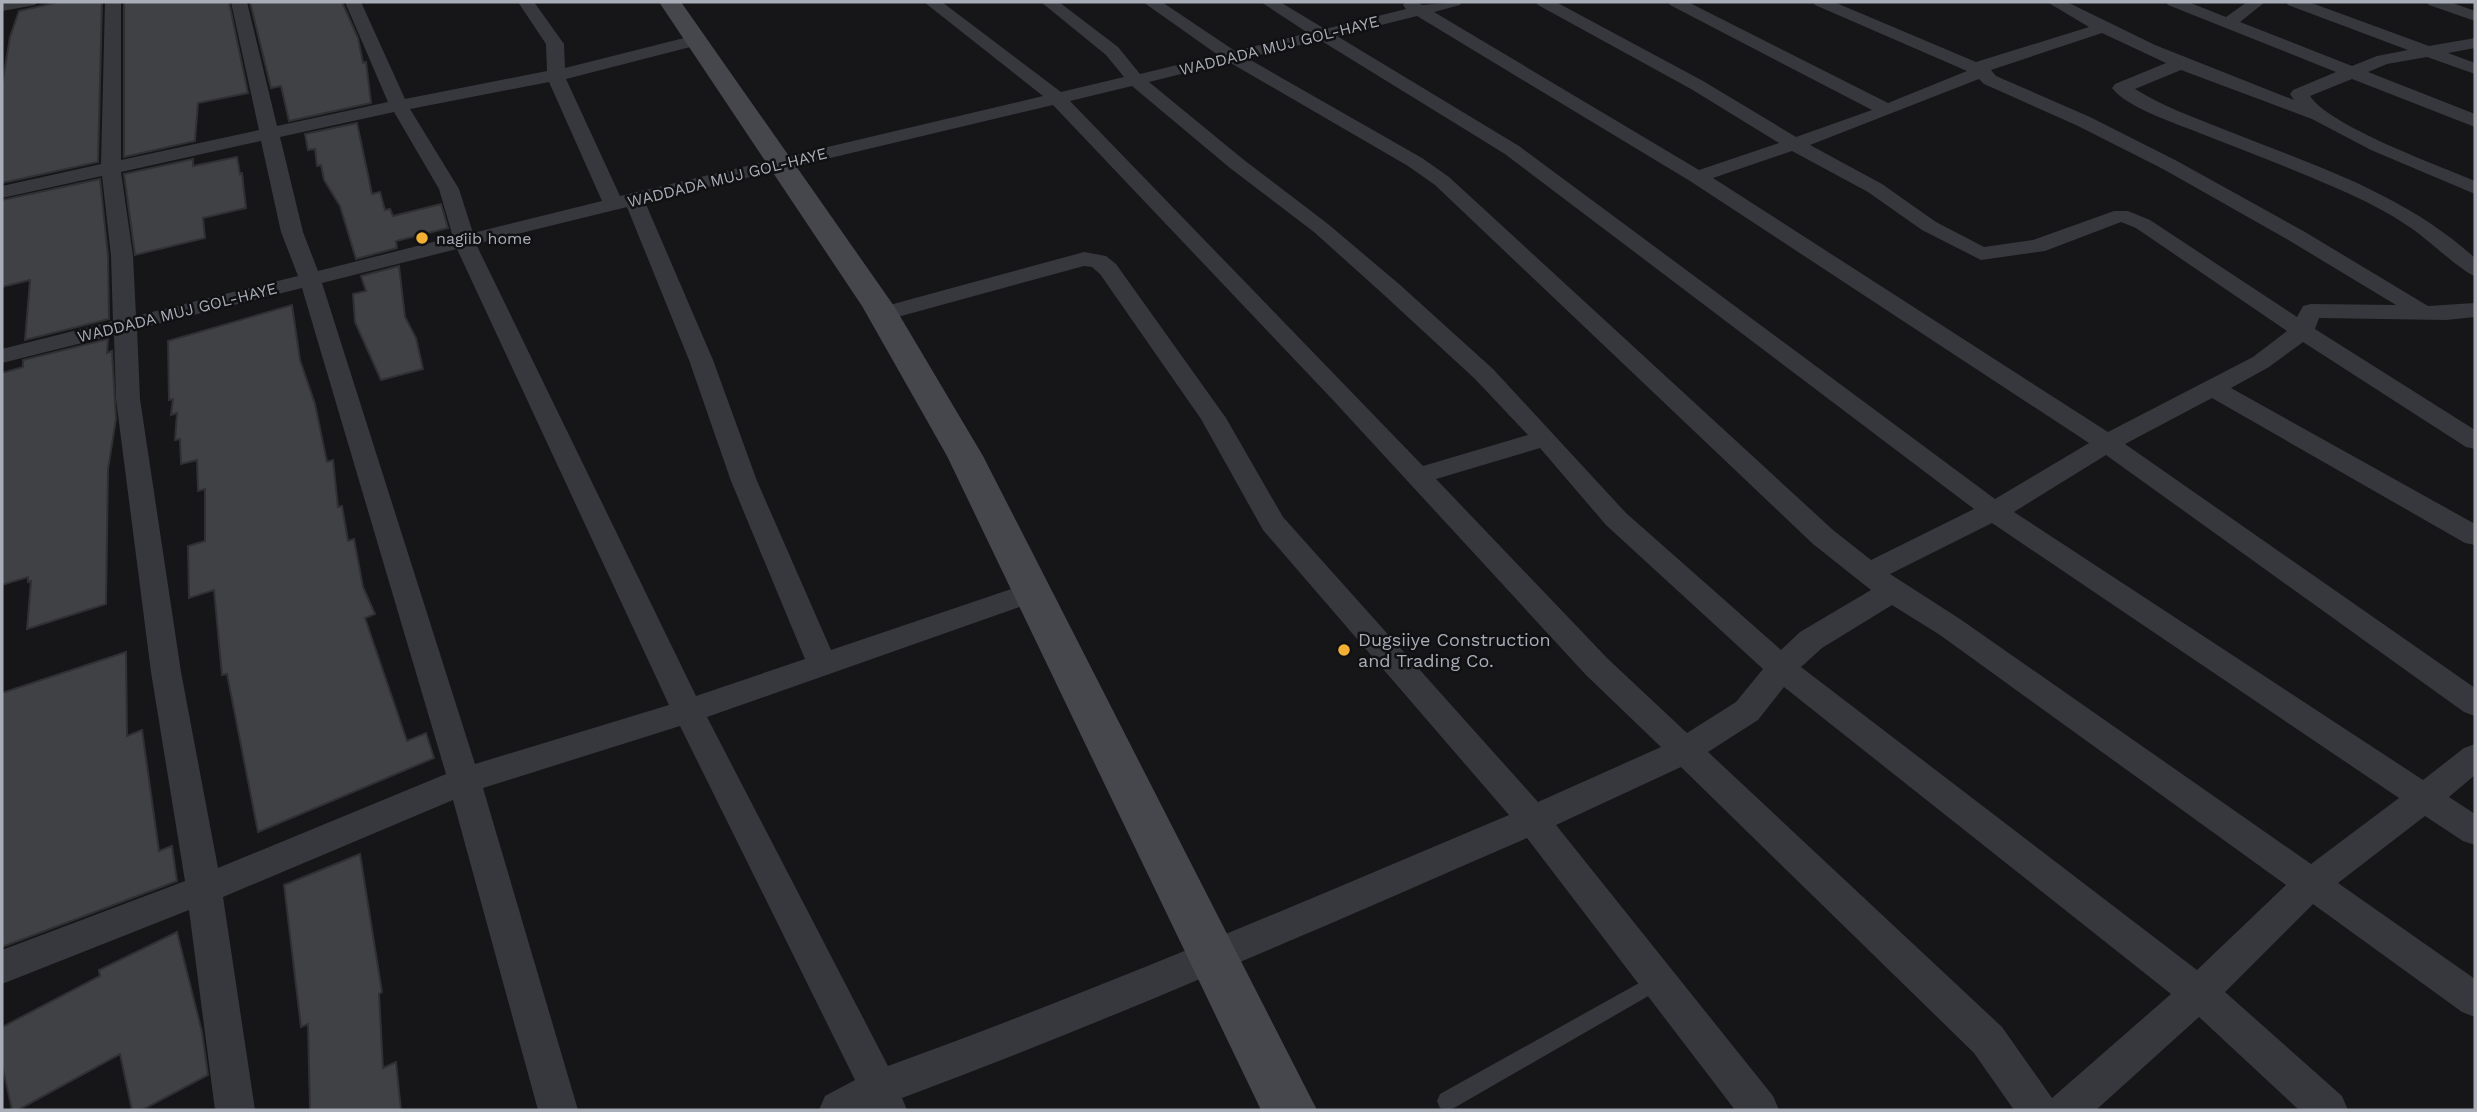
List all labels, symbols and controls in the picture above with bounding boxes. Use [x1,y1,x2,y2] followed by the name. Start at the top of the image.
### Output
[1177,11,1381,79] street label: WADDADA MUJ GOL-HAYE
[625,143,829,211] street label: WADDADA MUJ GOL-HAYE
[436,229,531,248] place label: nagiib home
[414,230,430,246] marker: nagiib home
[75,278,279,346] street label: WADDADA MUJ GOL-HAYE
[1358,629,1551,671] place label: Dugsiiye Construction and Trading Co.
[1336,642,1352,658] marker: Dugsiiye Construction and Trading Co.

